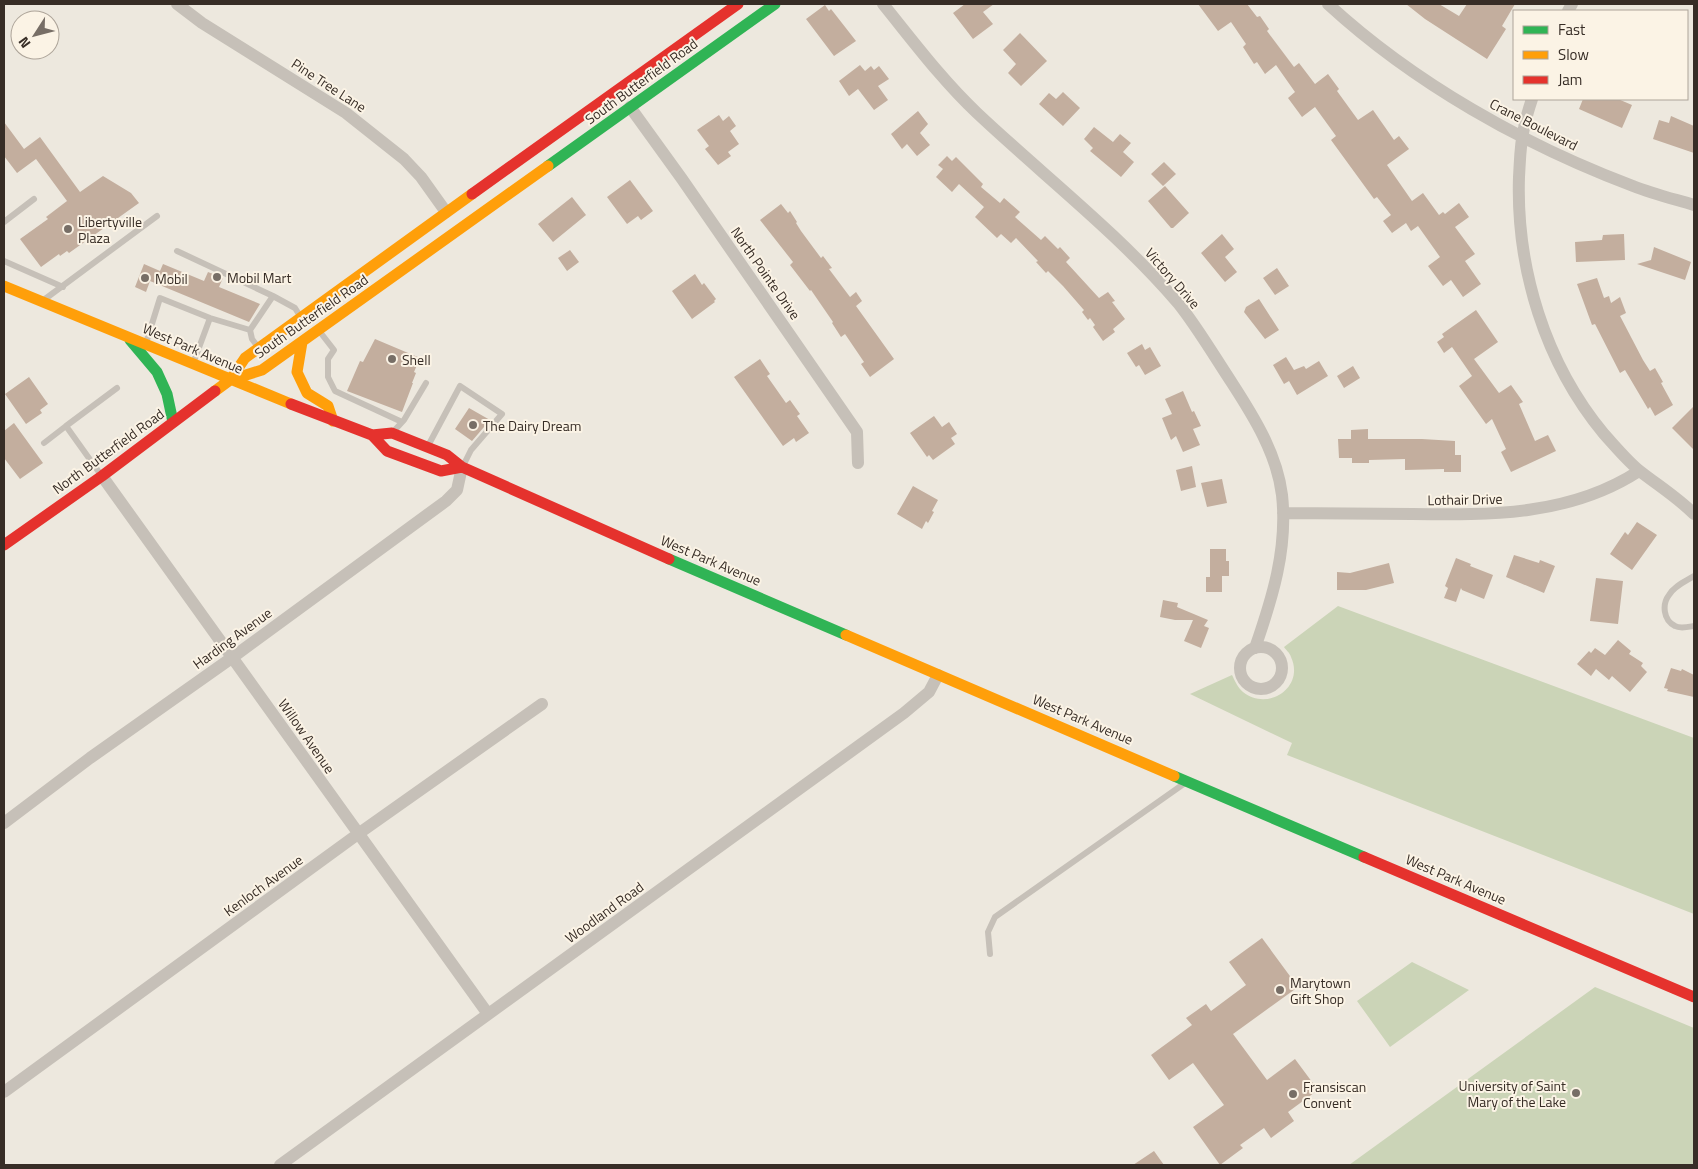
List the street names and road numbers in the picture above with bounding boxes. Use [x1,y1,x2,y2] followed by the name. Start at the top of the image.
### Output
[580,33,702,129] street label: South Butterfield Road
[287,53,371,117] street label: Pine Tree Lane
[1486,93,1582,155] street label: Crane Boulevard
[726,222,806,324] street label: North Pointe Drive
[1140,243,1206,313] street label: Victory Drive
[250,269,372,363] street label: South Butterfield Road
[139,317,247,379] street label: West Park Avenue
[48,403,168,499] street label: North Butterfield Road
[1427,488,1503,510] street label: Lothair Drive
[657,529,765,591] street label: West Park Avenue
[188,602,276,674] street label: Harding Avenue
[1029,688,1137,750] street label: West Park Avenue
[274,694,340,778] street label: Willow Avenue
[1402,848,1510,910] street label: West Park Avenue
[219,849,307,921] street label: Kenloch Avenue
[560,876,648,948] street label: Woodland Road

